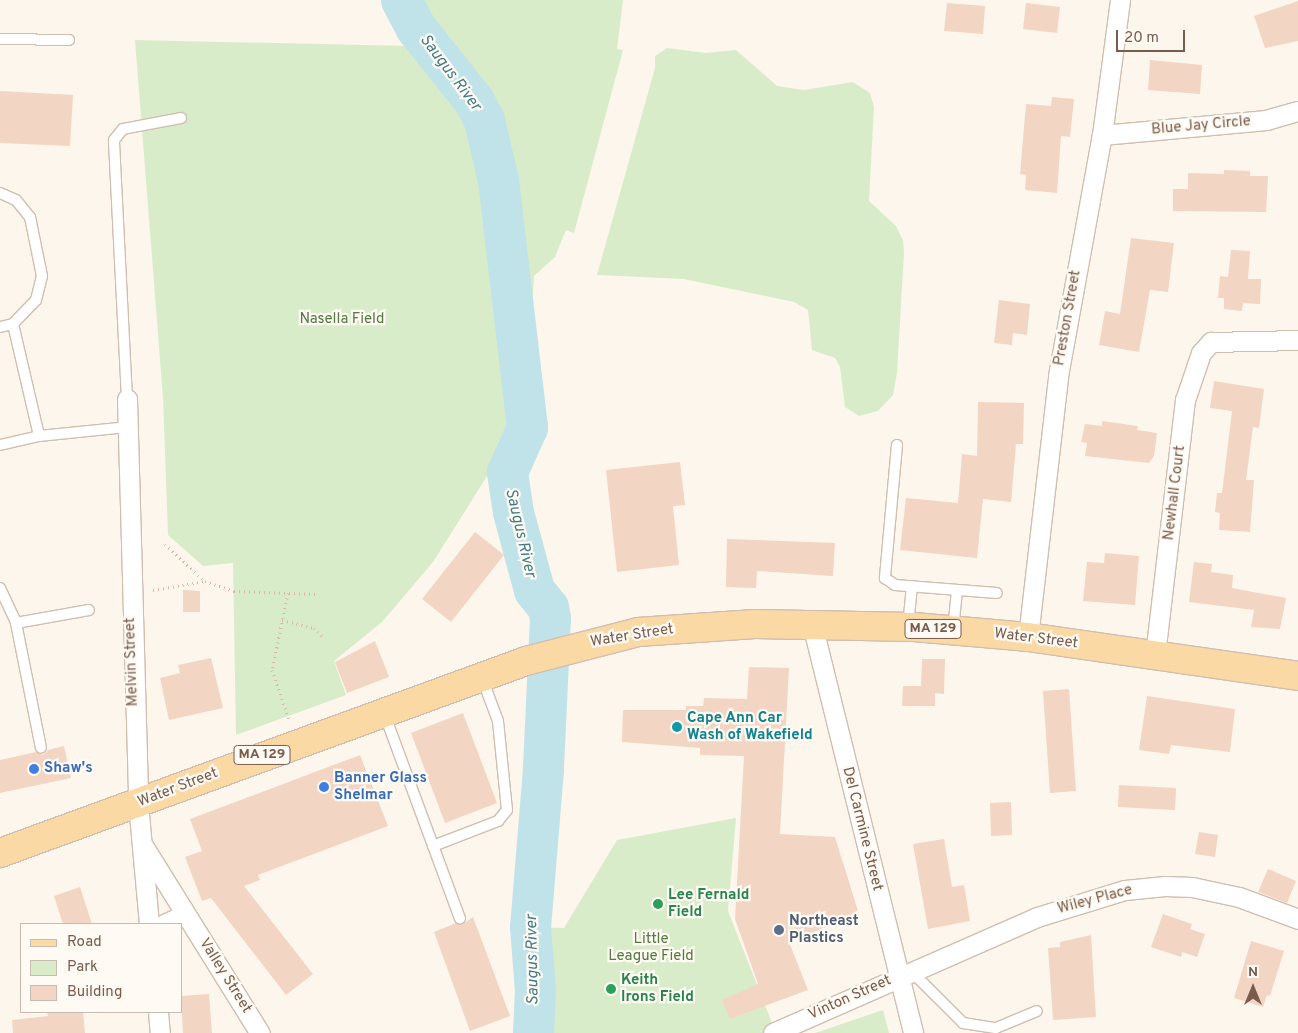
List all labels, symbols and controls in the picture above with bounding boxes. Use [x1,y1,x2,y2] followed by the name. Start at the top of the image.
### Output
[1118,20,1187,52] scale bar
[1124,29,1159,48] text: 20 m
[415,31,485,115] water label: Saugus River
[1151,113,1251,139] street label: Blue Jay Circle
[1051,269,1085,367] street label: Preston Street
[300,311,384,329] park label: Nasella Field
[1160,444,1190,542] street label: Newhall Court
[500,487,540,579] water label: Saugus River
[121,617,143,707] street label: Melvin Street
[904,618,962,640] road number: MA 129
[589,621,675,651] street label: Water Street
[993,625,1079,653] street label: Water Street
[687,709,813,744] place label: Cape Ann Car Wash of Wakefield
[671,721,683,733] marker: Cape Ann Car Wash of Wakefield
[233,744,291,766] road number: MA 129
[44,760,93,778] place label: Shaw's
[28,763,40,775] marker: Shaw's
[135,764,221,812] street label: Water Street
[838,765,886,893] street label: Del Carmine Street
[334,769,427,804] place label: Banner Glass Shelmar
[318,781,330,793] marker: Banner Glass Shelmar
[1056,881,1134,919] street label: Wiley Place
[668,886,749,921] place label: Lee Fernald Field
[652,898,664,910] marker: Lee Fernald Field
[789,912,859,947] place label: Northeast Plastics
[523,914,543,1006] water label: Saugus River
[20,923,182,1013] legend
[773,924,785,936] marker: Northeast Plastics
[608,930,694,965] park label: Little League Field
[67,933,102,952] text: Road
[195,935,255,1017] street label: Valley Street
[67,958,98,977] text: Park
[1228,963,1278,1013] north arrow
[1248,964,1258,981] text: N
[621,971,694,1006] place label: Keith Irons Field
[806,972,894,1024] street label: Vinton Street
[67,983,122,1002] text: Building
[605,983,617,995] marker: Keith Irons Field

